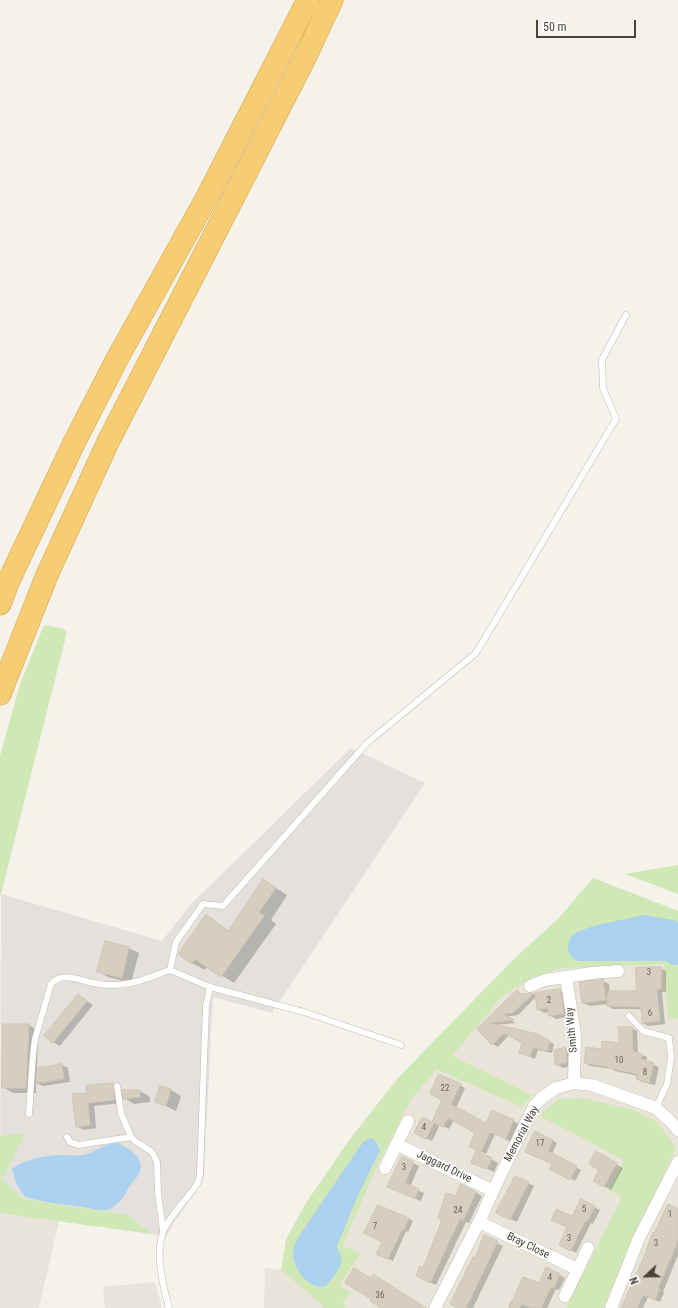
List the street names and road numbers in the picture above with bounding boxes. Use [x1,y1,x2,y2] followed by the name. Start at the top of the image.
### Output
[563,1007,581,1053] street label: Smith Way
[502,1104,542,1164] street label: Memorial Way
[414,1148,474,1186] street label: Jaggard Drive
[504,1230,552,1262] street label: Bray Close

